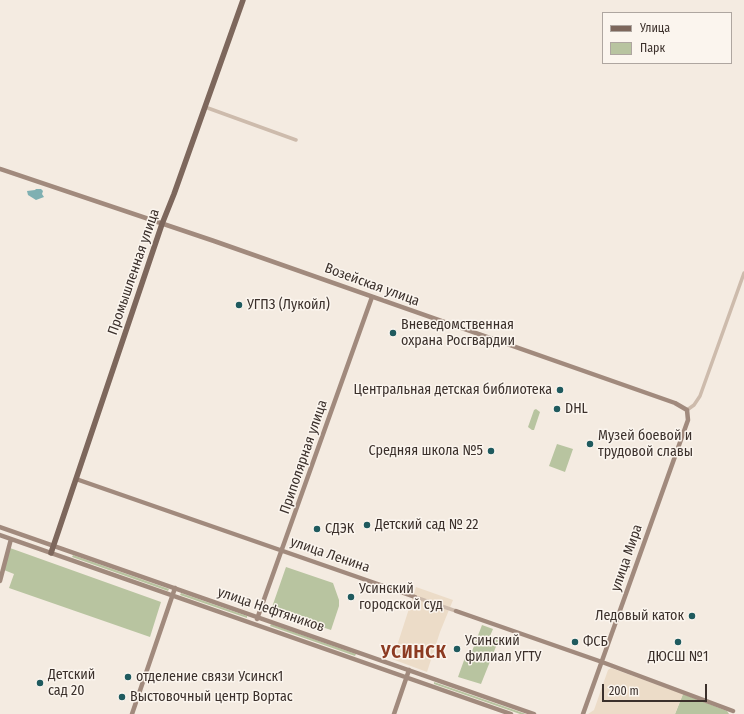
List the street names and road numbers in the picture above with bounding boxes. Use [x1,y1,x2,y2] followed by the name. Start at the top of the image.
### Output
[105,207,163,337] street label: Промышленная улица
[322,260,422,310] street label: Возейская улица
[277,398,331,516] street label: Приполярная улица
[608,522,646,594] street label: улица Мира
[288,534,372,576] street label: улица Ленина
[215,584,327,636] street label: улица Нефтяников

